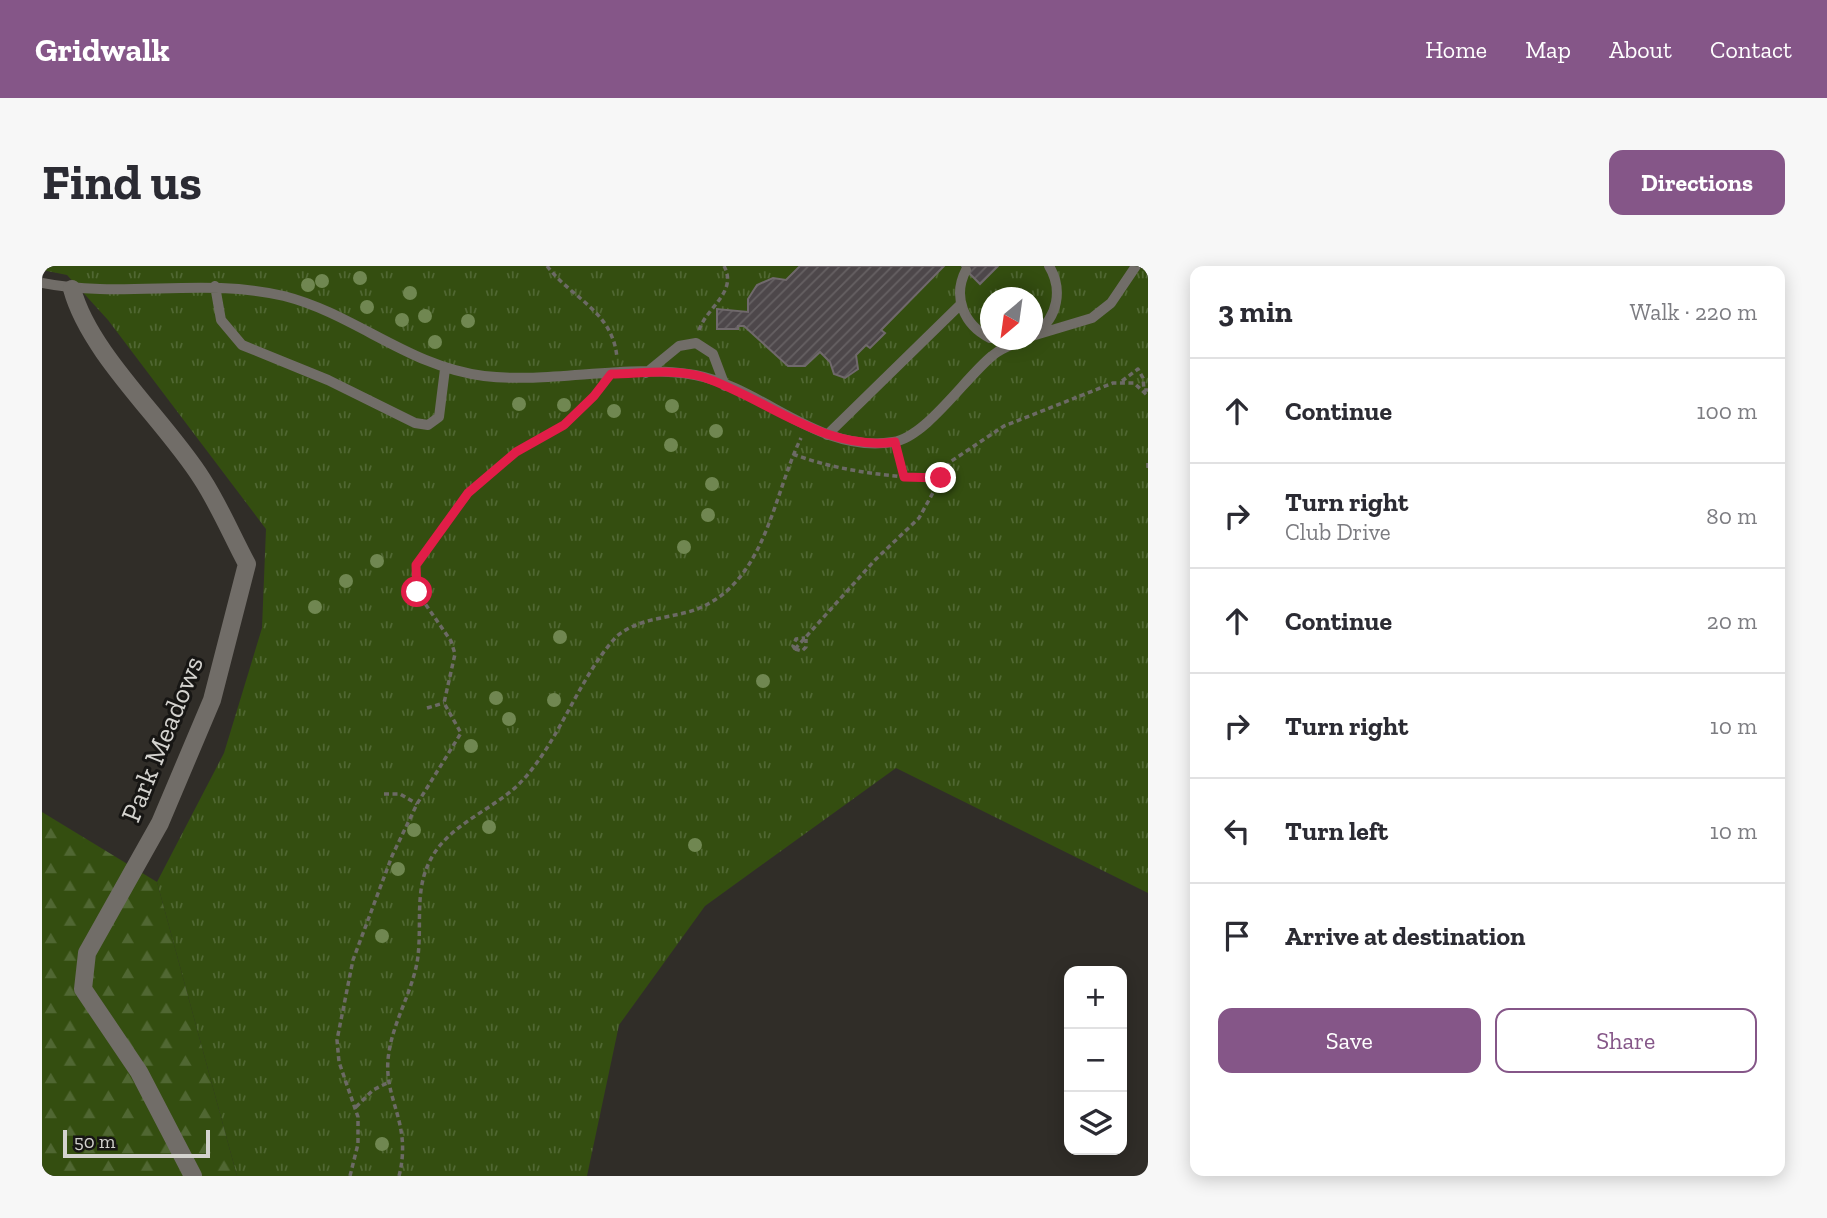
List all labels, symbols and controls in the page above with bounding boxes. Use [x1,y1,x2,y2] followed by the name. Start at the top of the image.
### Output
[35,30,170,69] text: Gridwalk
[1425,35,1487,64] text: Home
[1525,35,1571,64] text: Map
[1609,35,1672,64] text: About
[1710,35,1792,64] text: Contact
[1609,150,1785,215] button: Directions
[42,153,202,212] text: Find us
[980,287,1043,350] north arrow
[1218,294,1293,330] text: 3 min
[1630,298,1757,326] text: Walk · 220 m
[1218,392,1256,430] icon: ahead
[1285,395,1392,427] text: Continue
[1697,397,1757,425] text: 100 m
[925,462,956,493] route end
[1285,486,1408,518] text: Turn right
[1218,497,1256,535] icon: right
[1706,502,1757,530] text: 80 m
[1285,518,1391,546] text: Club Drive
[401,576,432,607] route start
[1218,602,1256,640] icon: ahead
[1285,605,1392,637] text: Continue
[1707,607,1757,635] text: 20 m
[114,651,210,827] street label: Park Meadows
[1218,707,1256,745] icon: right
[1285,710,1408,742] text: Turn right
[1710,712,1757,740] text: 10 m
[1218,812,1256,850] icon: left
[1285,815,1388,847] text: Turn left
[1710,817,1757,845] text: 10 m
[1218,917,1256,955] icon: arrive
[1285,920,1525,952] text: Arrive at destination
[1064,966,1127,1155] map controls
[1064,966,1127,1029] button: +
[1218,1008,1481,1073] button: Save
[1495,1008,1757,1073] button: Share
[1064,1029,1127,1092] button: −
[1064,1092,1127,1155] button: layers
[63,1127,210,1159] scale bar
[74,1130,115,1153] text: 50 m

